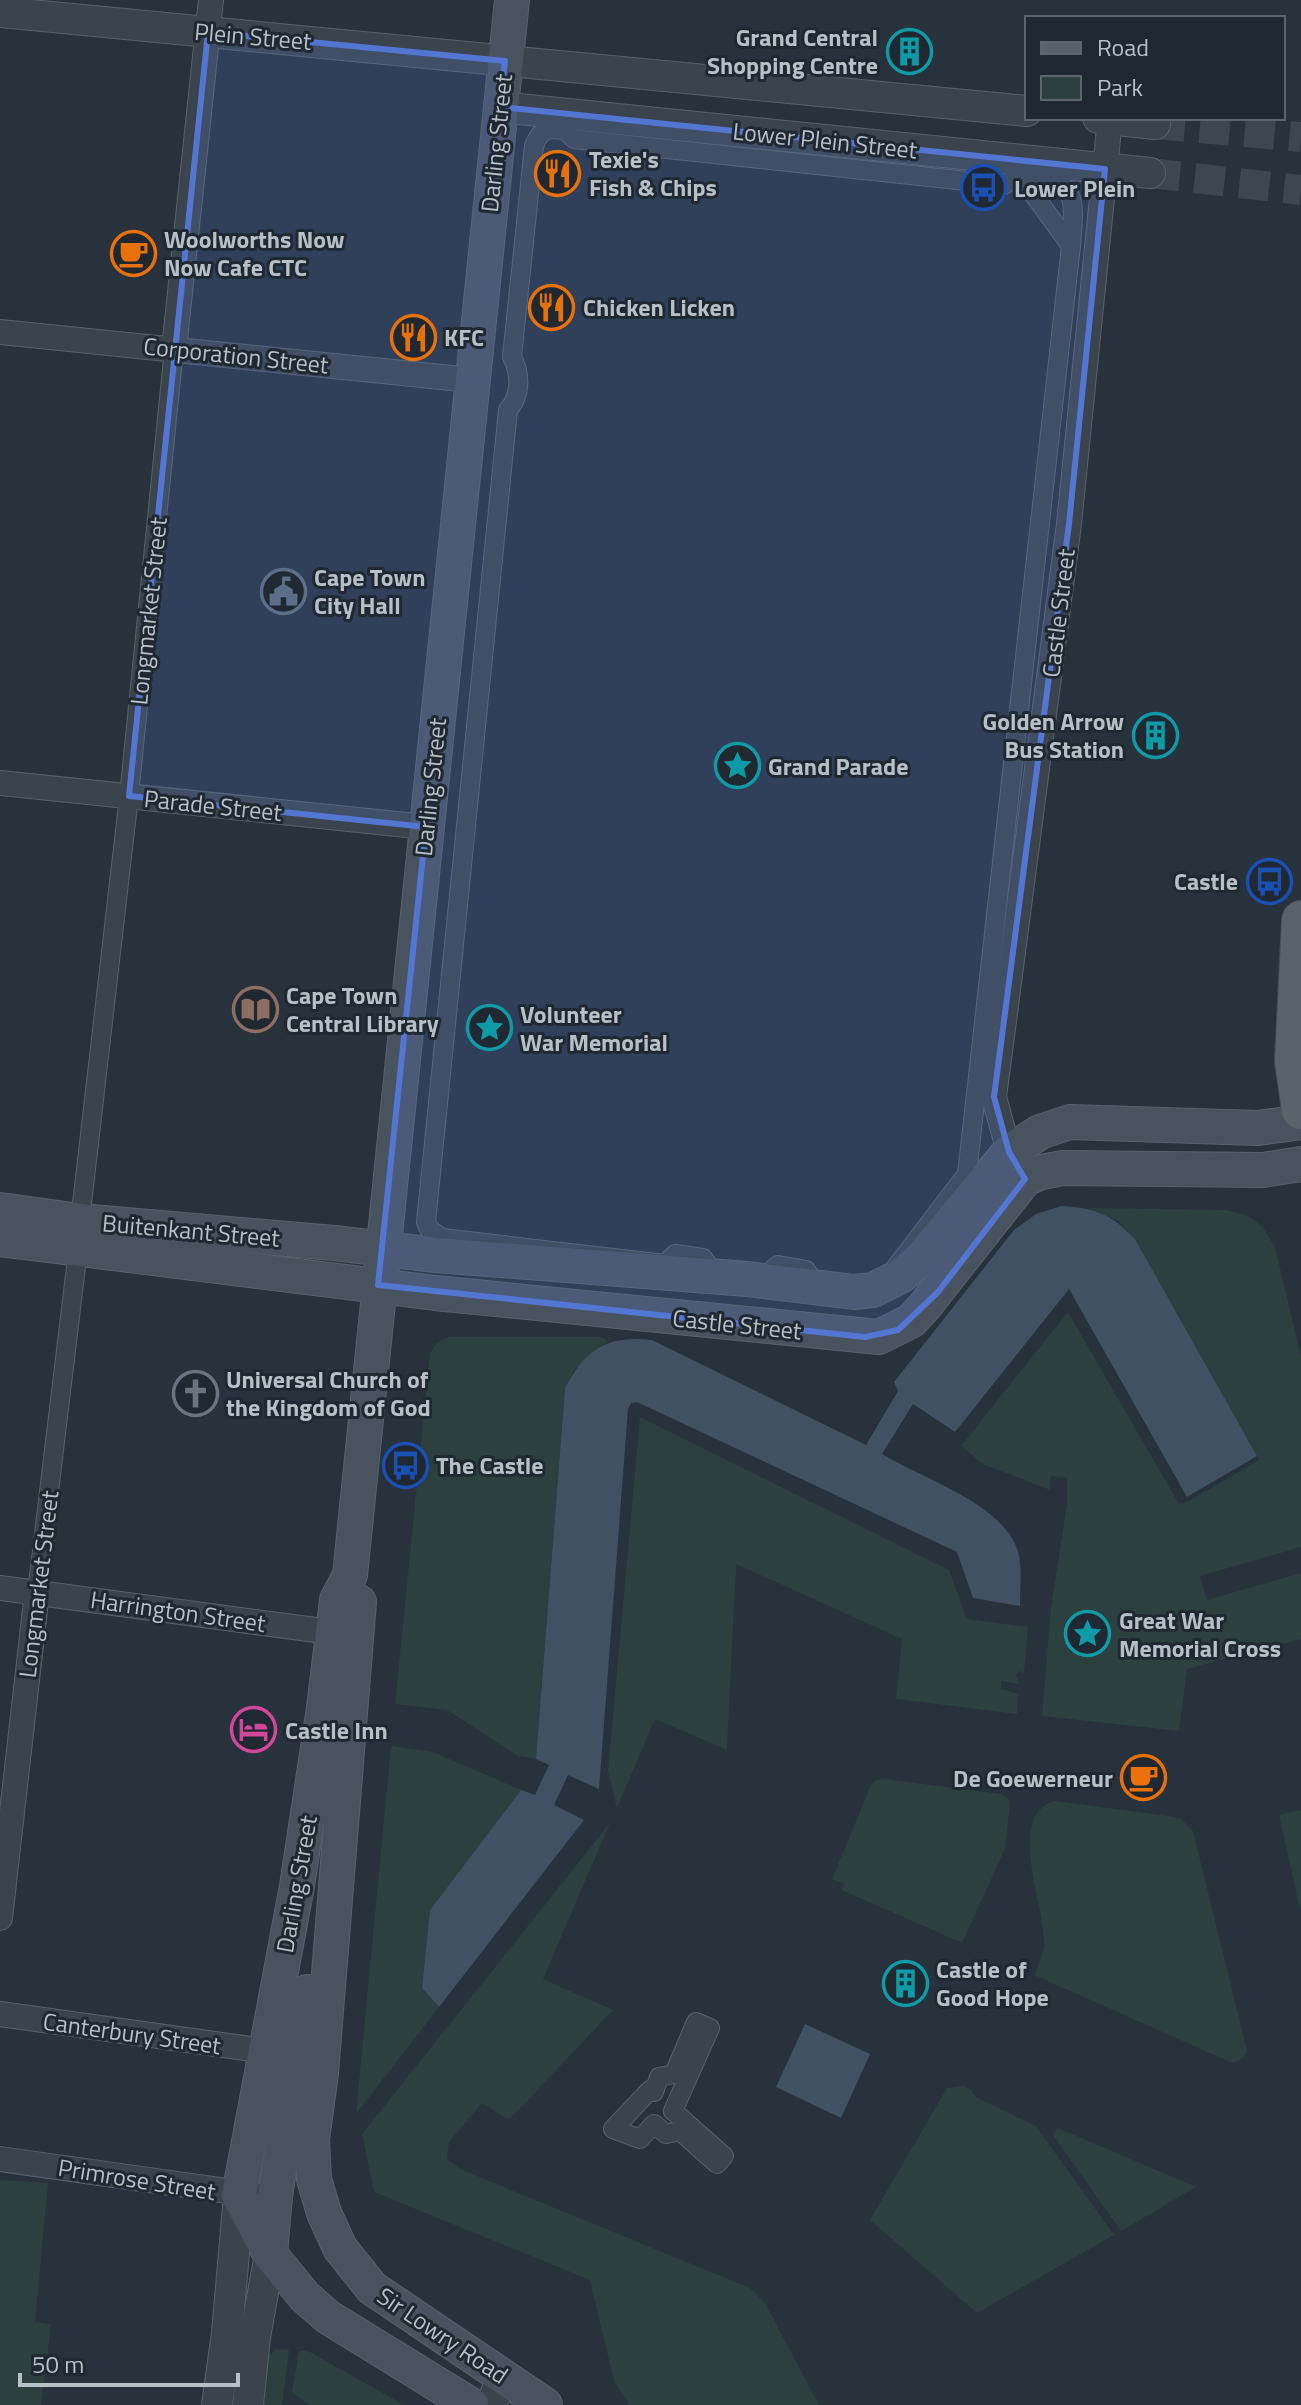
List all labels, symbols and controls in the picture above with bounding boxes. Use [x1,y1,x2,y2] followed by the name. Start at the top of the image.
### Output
[193,13,314,59] street label: Plein Street
[1025,16,1285,120] legend
[707,19,878,83] place label: Grand Central Shopping Centre
[885,27,933,75] building icon: Grand Central Shopping Centre
[1097,29,1149,65] text: Road
[1097,69,1143,105] text: Park
[471,71,521,214] street label: Darling Street
[731,112,919,168] street label: Lower Plein Street
[589,141,717,205] place label: Texie's Fish & Chips
[534,149,582,197] restaurant icon: Texie's Fish & Chips
[959,164,1007,212] bus stop icon: Lower Plein
[1014,170,1135,206] place label: Lower Plein
[164,221,345,285] place label: Woolworths Now Now Cafe CTC
[109,229,157,277] cafe icon: Woolworths Now Now Cafe CTC
[528,283,576,331] restaurant icon: Chicken Licken
[583,289,735,325] place label: Chicken Licken
[389,313,437,361] restaurant icon: KFC
[444,319,484,355] place label: KFC
[142,327,331,383] street label: Corporation Street
[120,515,176,707] street label: Longmarket Street
[1032,546,1084,679] street label: Castle Street
[314,559,425,623] place label: Cape Town City Hall
[259,567,307,615] public building icon: Cape Town City Hall
[983,703,1124,767] place label: Golden Arrow Bus Station
[1131,711,1179,759] building icon: Golden Arrow Bus Station
[405,715,455,858] street label: Darling Street
[713,742,761,790] place icon: Grand Parade
[768,748,908,784] place label: Grand Parade
[142,780,284,830] street label: Parade Street
[1245,857,1293,905] bus stop icon: Castle
[1174,863,1238,899] place label: Castle
[286,977,439,1041] place label: Cape Town Central Library
[231,985,279,1033] library icon: Cape Town Central Library
[520,996,668,1060] place label: Volunteer War Memorial
[465,1004,513,1052] place icon: Volunteer War Memorial
[101,1204,282,1256] street label: Buitenkant Street
[671,1299,804,1349] street label: Castle Street
[226,1361,431,1425] place label: Universal Church of the Kingdom of God
[171,1369,219,1417] church icon: Universal Church of the Kingdom of God
[381,1441,429,1489] bus stop icon: The Castle
[436,1447,544,1483] place label: The Castle
[9,1488,67,1680] street label: Longmarket Street
[88,1581,268,1641] street label: Harrington Street
[1119,1602,1281,1666] place label: Great War Memorial Cross
[1064,1610,1112,1658] place icon: Great War Memorial Cross
[230,1706,278,1754] hotel icon: Castle Inn
[285,1712,388,1748] place label: Castle Inn
[1120,1754,1168,1802] cafe icon: De Goewerneur
[953,1760,1113,1796] place label: De Goewerneur
[266,1812,326,1956] street label: Darling Street
[936,1951,1049,2015] place label: Castle of Good Hope
[881,1959,929,2007] building icon: Castle of Good Hope
[41,2003,224,2063] street label: Canterbury Street
[56,2149,219,2209] street label: Primrose Street
[370,2278,516,2392] street label: Sir Lowry Road
[20,2337,238,2387] scale bar
[32,2346,84,2382] text: 50 m

